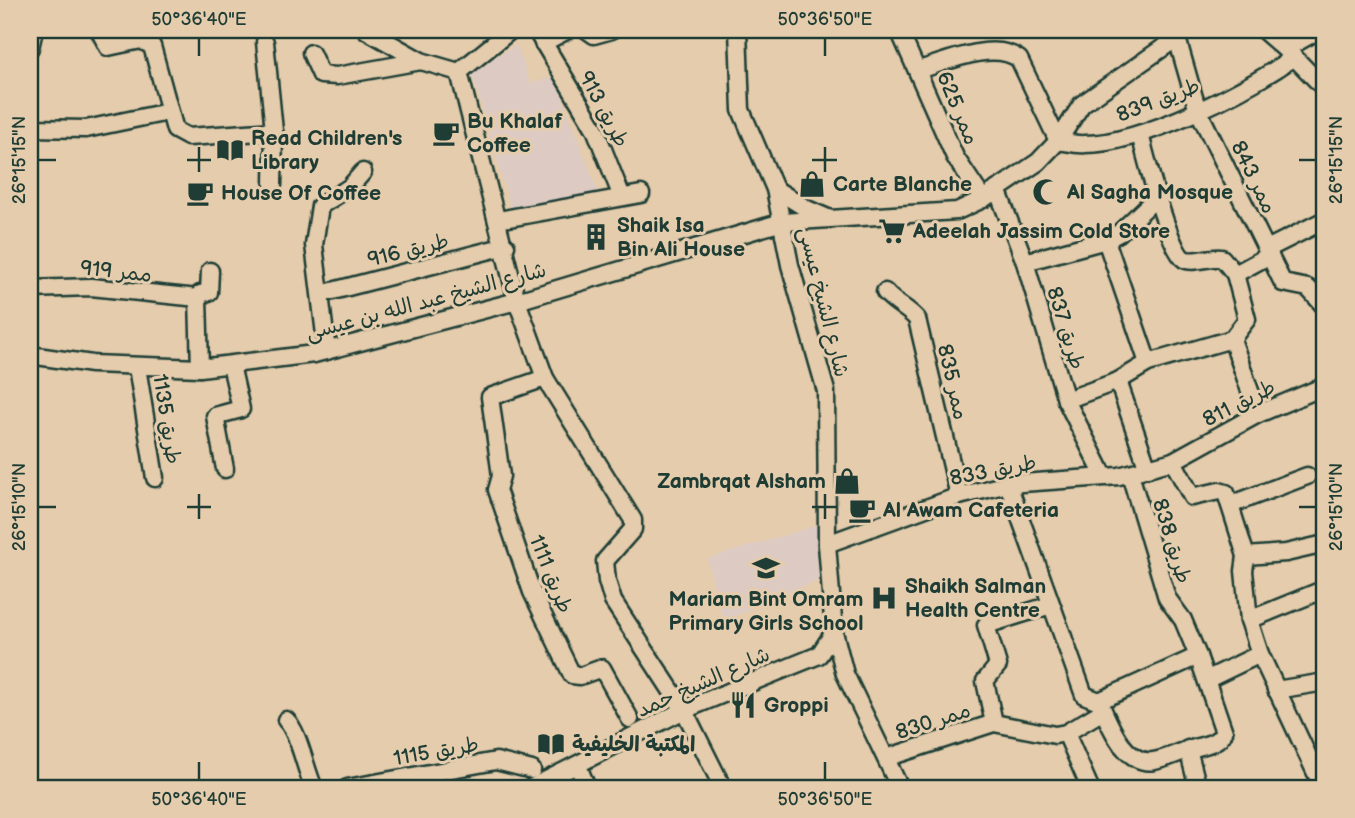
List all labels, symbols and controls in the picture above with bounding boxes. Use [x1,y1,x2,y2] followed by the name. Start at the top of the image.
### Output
[151,9,247,30] text: 50°36'40"E
[778,9,873,30] text: 50°36'50"E
[573,67,634,152] street label: طريق 913
[931,68,984,149] street label: ممر 625
[1113,73,1203,128] street label: طريق 839
[467,109,563,158] place label: Bu Khalaf Coffee
[9,116,30,204] text: 26°15'15"N
[1326,116,1347,204] text: 26°15'15"N
[431,118,461,148] cafe icon: Bu Khalaf Coffee
[251,126,402,175] place label: Read Children's Library
[215,135,245,165] library icon: Read Children's Library
[1225,137,1282,218] street label: ممر 843
[797,169,827,199] shop icon: Carte Blanche
[833,172,972,197] place label: Carte Blanche
[1031,177,1061,207] mosque icon: Al Sagha Mosque
[185,178,215,208] cafe icon: House Of Coffee
[1066,180,1233,205] place label: Al Sagha Mosque
[221,181,381,206] place label: House Of Coffee
[617,213,745,262] place label: Shaik Isa Bin Ali House
[877,216,907,246] supermarket icon: Adeelah Jassim Cold Store
[912,219,1170,244] place label: Adeelah Jassim Cold Store
[581,222,611,252] building icon: Shaik Isa Bin Ali House
[791,225,854,380] street label: شارع الشيخ عيسى
[365,228,451,273] street label: طريق 916
[79,255,153,288] street label: ممر 919
[303,257,550,348] street label: شارع الشيخ عبد الله بن عيسى
[1041,284,1090,373] street label: طريق 837
[932,342,973,422] street label: ممر 835
[147,372,186,466] street label: طريق 1135
[1199,375,1280,432] street label: طريق 811
[948,450,1039,491] street label: طريق 833
[9,463,30,551] text: 26°15'10"N
[1326,463,1347,551] text: 26°15'10"N
[832,466,862,496] shop icon: Zambrqat Alsham
[657,469,826,494] place label: Zambrqat Alsham
[847,495,877,525] cafe icon: Al Awam Cafeteria
[1147,496,1196,586] street label: طريق 838
[882,498,1059,523] place label: Al Awam Cafeteria
[524,531,578,617] street label: طريق 1111
[751,553,781,583] school or university icon: Mariam Bint Omram Primary Girls School
[905,574,1046,623] place label: Shaikh Salman Health Centre
[869,583,899,613] hospital icon: Shaikh Salman Health Centre
[668,587,864,636] place label: Mariam Bint Omram Primary Girls School
[633,642,775,725] street label: شارع الشيخ حمد
[728,690,758,720] restaurant icon: Groppi
[764,693,829,718] place label: Groppi
[893,698,974,745] street label: ممر 830
[536,729,566,759] library icon: المكتبة الخليفية
[391,732,481,771] street label: طريق 1115
[572,732,695,757] place label: المكتبة الخليفية
[151,789,247,810] text: 50°36'40"E
[778,789,873,810] text: 50°36'50"E

